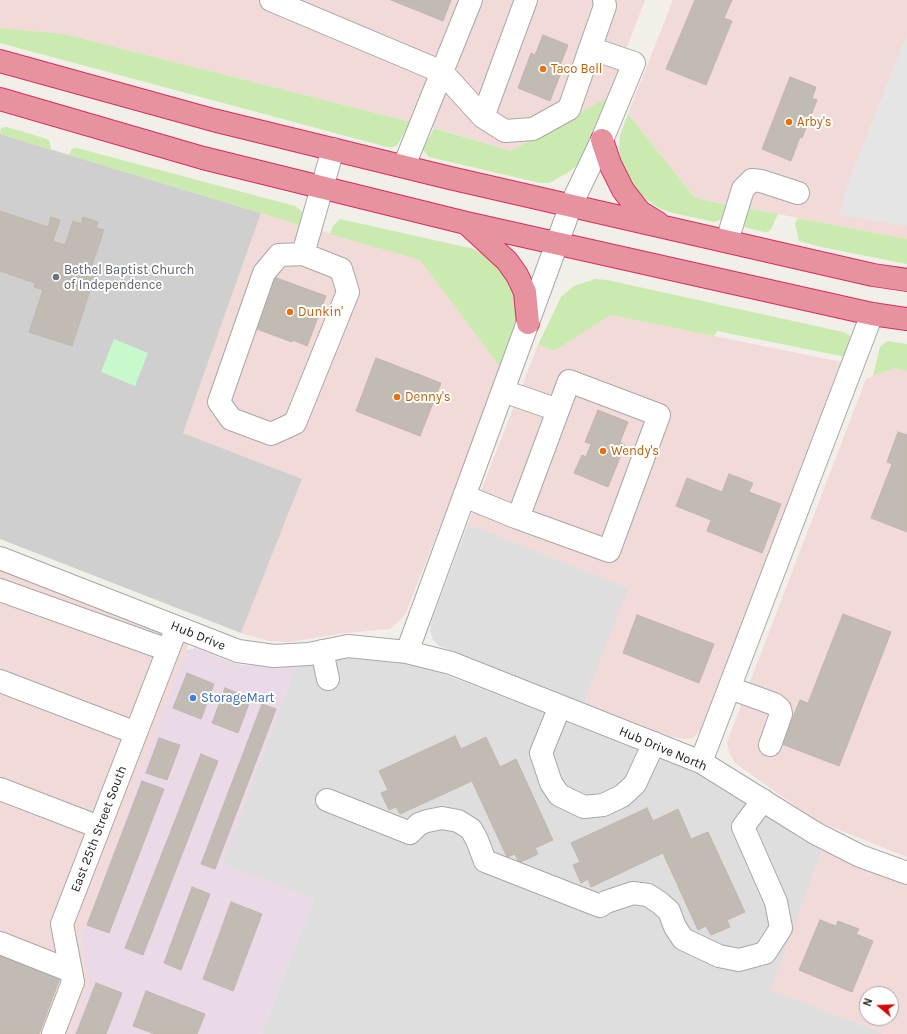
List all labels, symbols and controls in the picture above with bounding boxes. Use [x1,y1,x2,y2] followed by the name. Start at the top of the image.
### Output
[551,61,602,77] place label: Taco Bell
[538,64,548,74] marker: Taco Bell
[797,114,832,130] place label: Arby's
[784,117,794,127] marker: Arby's
[64,262,194,293] place label: Bethel Baptist Church of Independence
[51,272,61,282] marker: Bethel Baptist Church of Independence
[298,304,343,320] place label: Dunkin'
[285,307,295,317] marker: Dunkin'
[405,389,451,405] place label: Denny's
[392,392,402,402] marker: Denny's
[611,443,659,459] place label: Wendy's
[598,446,608,456] marker: Wendy's
[168,618,228,654] street label: Hub Drive
[201,690,274,706] place label: StorageMart
[188,693,198,703] marker: StorageMart
[617,723,709,775] street label: Hub Drive North
[68,764,130,894] street label: East 25th Street South
[859,986,899,1026] north arrow
[861,996,876,1008] text: N

